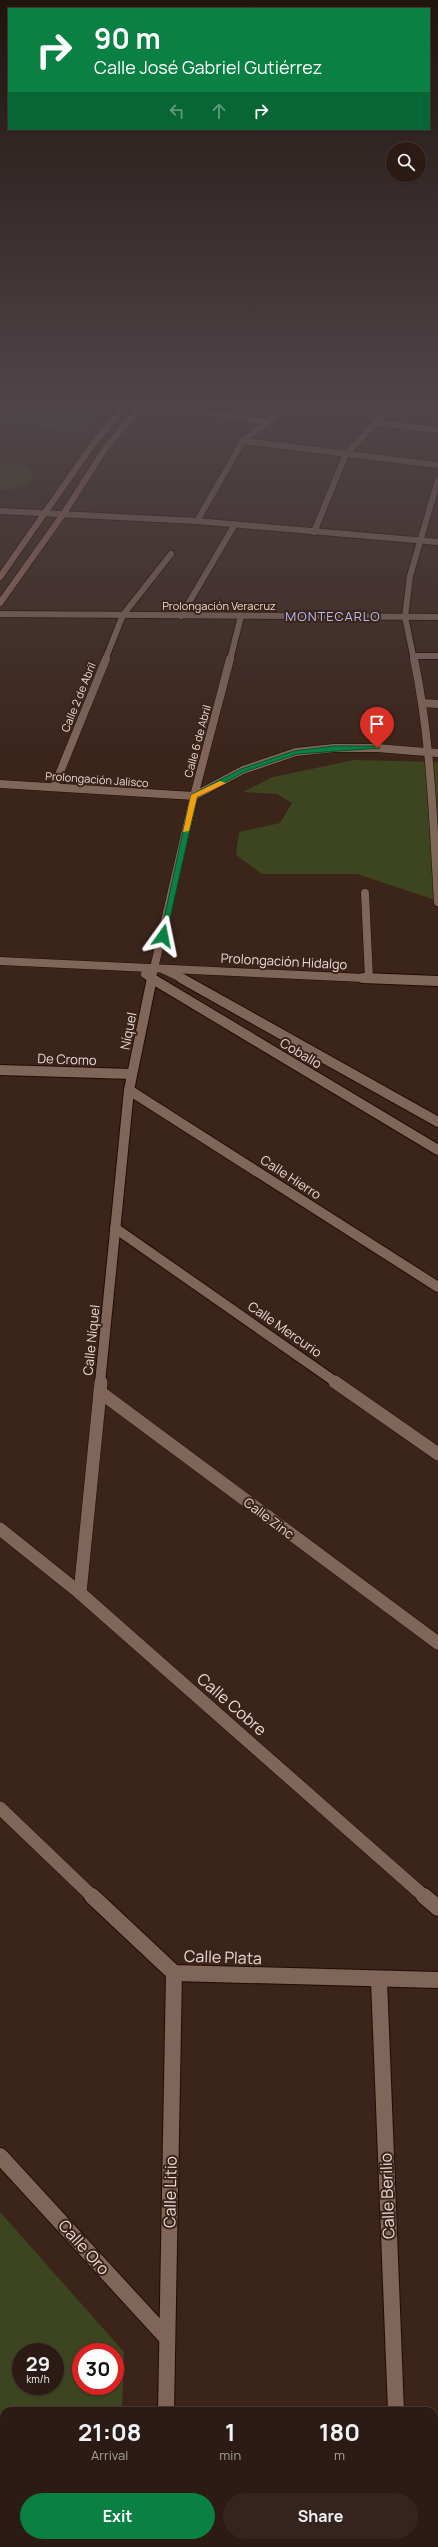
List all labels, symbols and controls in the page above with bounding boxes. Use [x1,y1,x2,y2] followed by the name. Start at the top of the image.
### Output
[94,19,161,57] text: 90 m
[28,24,80,76] icon: right
[94,55,322,79] text: Calle José Gabriel Gutiérrez
[166,100,188,122] icon: left
[208,100,230,122] icon: ahead
[250,100,272,122] icon: right
[386,142,426,182] map controls
[386,142,426,182] button: search
[162,598,276,613] street label: Prolongación Veracruz
[285,607,381,625] district label: MONTECARLO
[57,660,99,734] street label: Calle 2 de Abril
[180,703,214,779] street label: Calle 6 de Abril
[360,707,394,748] pin
[366,713,388,735] icon: arrive
[45,768,150,790] street label: Prolongación Jalisco
[142,915,184,957] position arrow
[220,949,348,973] street label: Prolongación Hidalgo
[116,1011,140,1051] street label: Níquel
[277,1034,325,1073] street label: Coballo
[37,1049,97,1069] street label: De Cromo
[257,1151,325,1204] street label: Calle Hierro
[245,1297,326,1361] street label: Calle Mercurio
[78,1304,104,1376] street label: Calle Níquel
[240,1493,298,1543] street label: Calle Zinc
[192,1668,272,1740] street label: Calle Cobre
[184,1945,262,1969] street label: Calle Plata
[375,2153,399,2239] street label: Calle Berilio
[158,2156,182,2228] street label: Calle Litio
[53,2215,115,2279] street label: Calle Oro
[72,2343,124,2395] speed limit sign: 30
[26,2350,50,2377] text: 29
[26,2372,50,2386] text: km/h
[78,2415,141,2448] text: 21:08
[225,2415,236,2448] text: 1
[319,2415,360,2448] text: 180
[91,2446,128,2464] text: Arrival
[219,2446,241,2464] text: min
[334,2446,345,2464] text: m
[20,2493,215,2539] button: Exit
[223,2493,418,2539] button: Share

